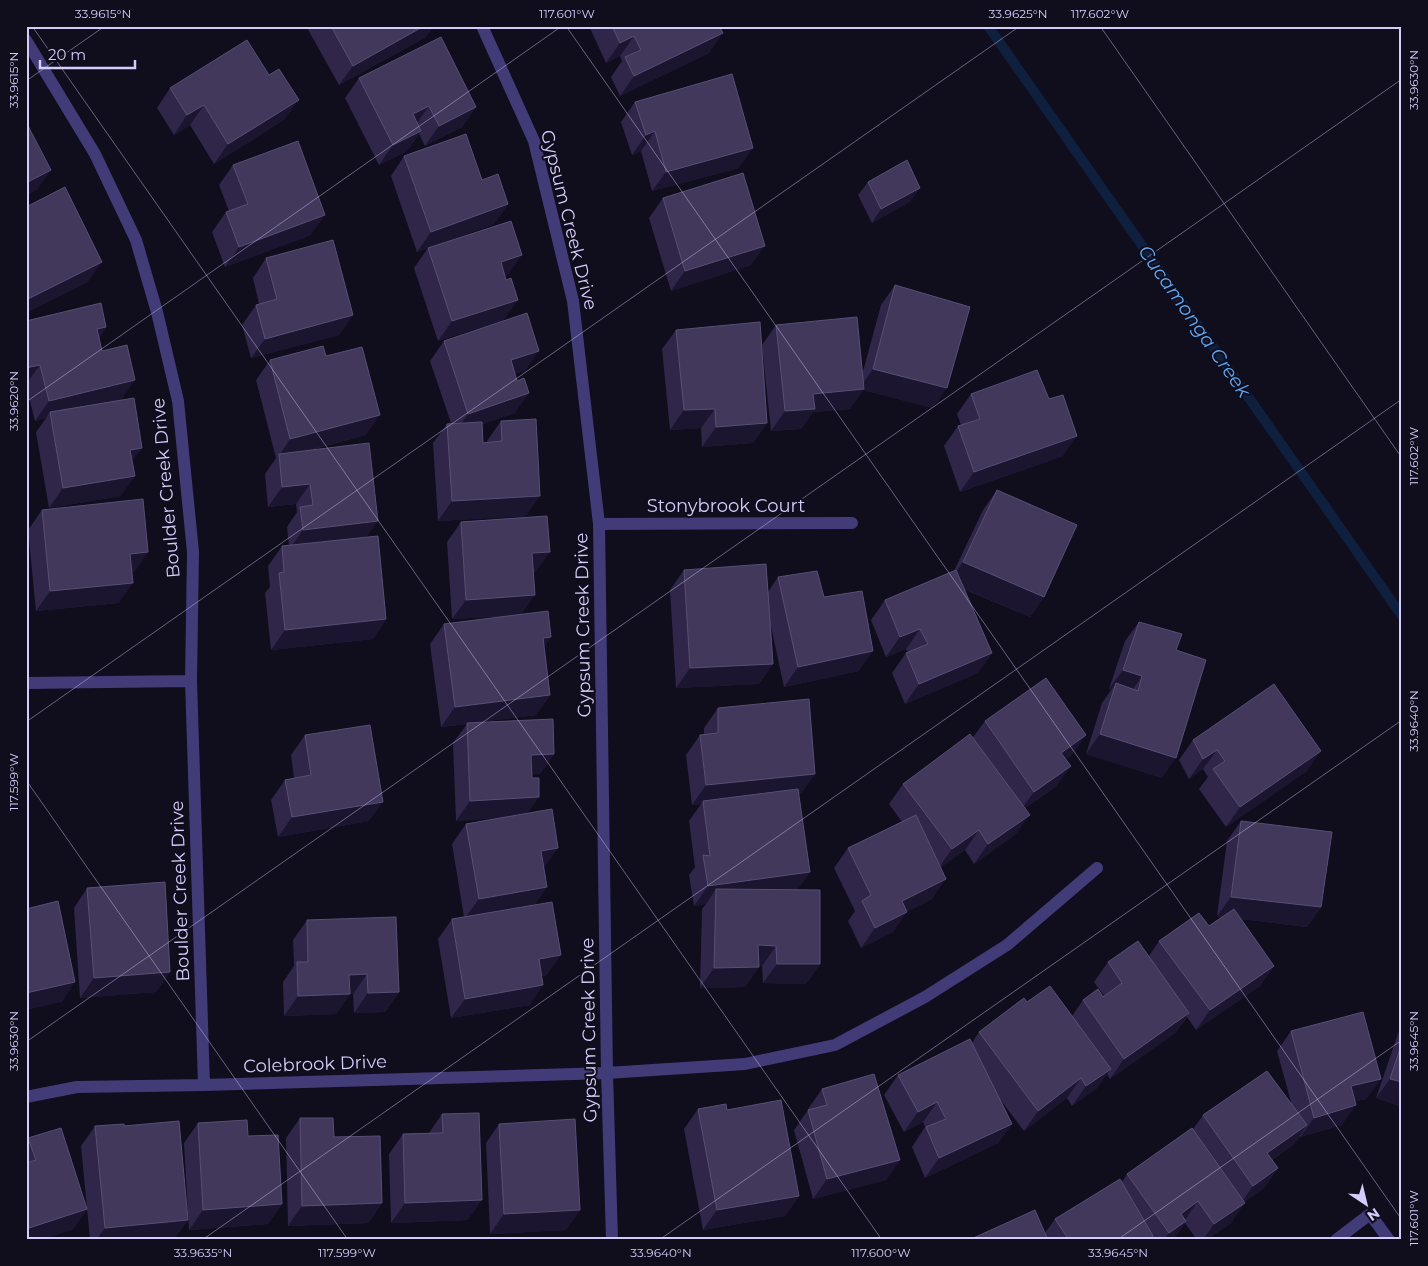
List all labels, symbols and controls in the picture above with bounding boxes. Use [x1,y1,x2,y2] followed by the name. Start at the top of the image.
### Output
[75,6,131,21] text: 33.9615°N
[539,6,595,21] text: 117.601°W
[989,6,1047,21] text: 33.9625°N
[1071,6,1129,21] text: 117.602°W
[40,38,135,70] scale bar
[48,45,86,64] text: 20 m
[1406,50,1421,110] text: 33.9630°N
[6,52,21,108] text: 33.9615°N
[536,128,602,312] street label: Gypsum Creek Drive
[1133,241,1256,402] water label: Cucamonga Creek
[6,371,21,431] text: 33.9620°N
[147,397,185,579] street label: Boulder Creek Drive
[1406,427,1421,485] text: 117.602°W
[647,495,805,517] street label: Stonybrook Court
[570,532,596,718] street label: Gypsum Creek Drive
[1406,690,1421,752] text: 33.9640°N
[6,753,21,811] text: 117.599°W
[166,800,194,982] street label: Boulder Creek Drive
[576,937,602,1123] street label: Gypsum Creek Drive
[6,1011,21,1071] text: 33.9630°N
[1406,1011,1421,1071] text: 33.9645°N
[243,1050,387,1078] street label: Colebrook Drive
[1340,1178,1390,1228] north arrow
[1406,1190,1421,1246] text: 117.601°W
[1364,1204,1383,1225] text: N
[174,1245,232,1260] text: 33.9635°N
[318,1245,376,1260] text: 117.599°W
[630,1245,692,1260] text: 33.9640°N
[851,1245,911,1260] text: 117.600°W
[1088,1245,1148,1260] text: 33.9645°N

